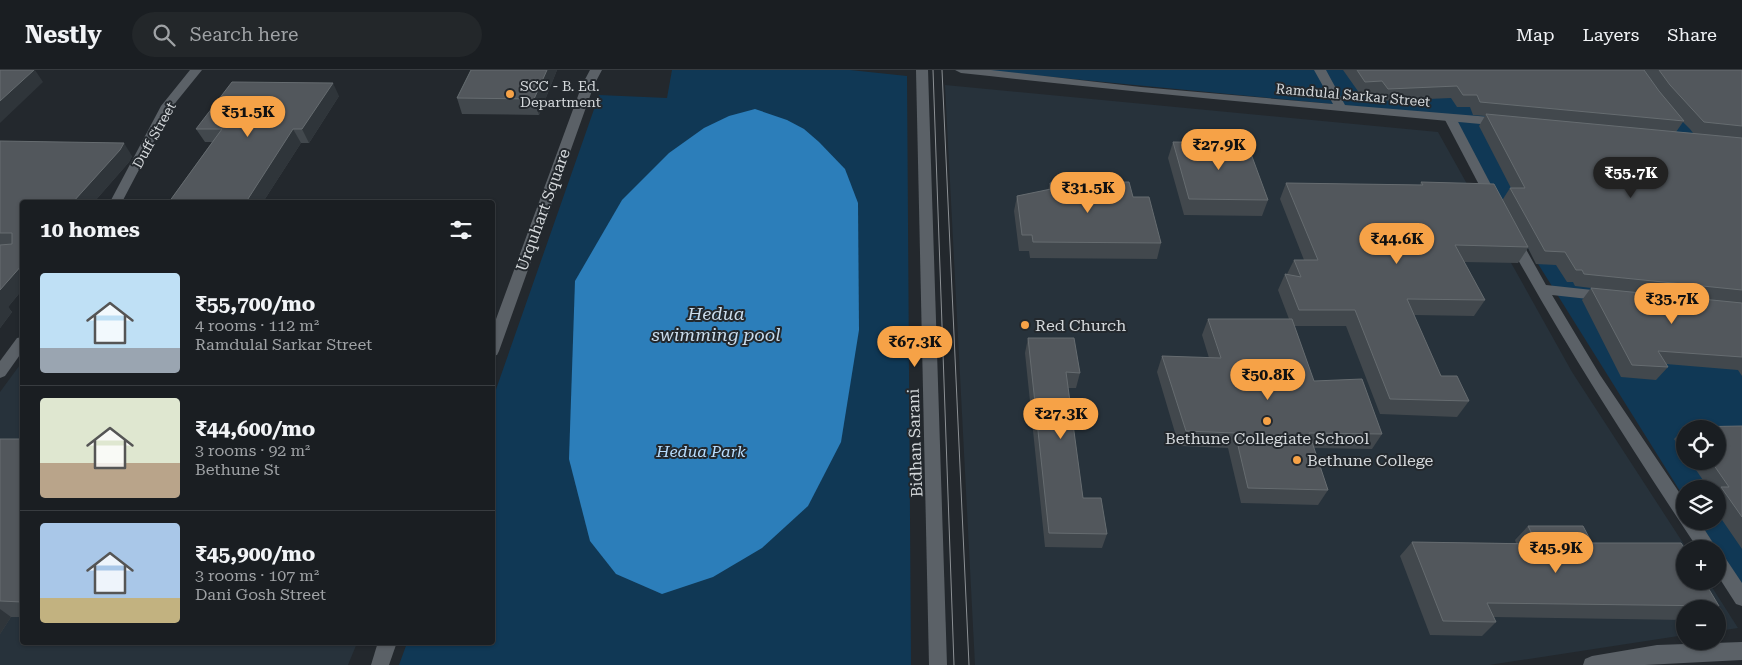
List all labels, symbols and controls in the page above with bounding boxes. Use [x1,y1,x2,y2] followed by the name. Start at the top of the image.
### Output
[132,12,482,57] search box
[25,21,102,49] text: Nestly
[150,21,178,49] icon: search
[190,23,299,46] text: Search here
[1516,24,1555,45] text: Map
[1583,24,1639,45] text: Layers
[1667,24,1717,45] text: Share
[520,78,601,110] place label: SCC - B. Ed. Department
[1275,80,1431,110] street label: Ramdulal Sarkar Street
[504,88,516,100] marker: SCC - B. Ed. Department
[207,96,289,138] pin: ₹51.5K
[129,99,179,171] street label: Duff Street
[221,102,275,121] text: ₹51.5K
[1178,128,1260,171] pin: ₹27.9K
[1192,135,1246,154] text: ₹27.9K
[512,146,574,274] street label: Urquhart Square
[1590,156,1672,199] pin: ₹55.7K
[1604,163,1658,182] text: ₹55.7K
[1047,172,1129,214] pin: ₹31.5K
[1061,178,1115,197] text: ₹31.5K
[447,216,475,244] icon: filters
[40,218,140,242] text: 10 homes
[1356,222,1438,265] pin: ₹44.6K
[1370,229,1424,248] text: ₹44.6K
[1631,282,1713,325] pin: ₹35.7K
[1645,289,1699,308] text: ₹35.7K
[195,292,315,316] text: ₹55,700/mo
[80,293,140,353] icon: home
[651,303,781,345] water label: Hedua swimming pool
[195,316,319,335] text: 4 rooms · 112 m²
[1035,316,1126,335] place label: Red Church
[1019,319,1031,331] marker: Red Church
[874,326,956,368] pin: ₹67.3K
[888,332,942,351] text: ₹67.3K
[195,335,372,354] text: Ramdulal Sarkar Street
[1227,358,1309,401] pin: ₹50.8K
[1241,365,1295,384] text: ₹50.8K
[904,388,926,498] street label: Bidhan Sarani
[1020,398,1102,440] pin: ₹27.3K
[1034,404,1088,423] text: ₹27.3K
[1261,415,1273,427] marker: Bethune Collegiate School
[195,417,315,441] text: ₹44,600/mo
[80,418,140,478] icon: home
[1676,420,1726,650] map controls
[1676,420,1726,470] button: locate
[1165,429,1369,448] place label: Bethune Collegiate School
[195,441,310,460] text: 3 rooms · 92 m²
[655,442,746,461] park label: Hedua Park
[1307,451,1434,470] place label: Bethune College
[1291,454,1303,466] marker: Bethune College
[195,460,280,479] text: Bethune St
[1676,480,1726,530] button: layers
[1515,532,1597,574] pin: ₹45.9K
[1529,538,1583,557] text: ₹45.9K
[1676,540,1726,590] button: +
[195,542,315,566] text: ₹45,900/mo
[80,543,140,603] icon: home
[195,566,319,585] text: 3 rooms · 107 m²
[195,585,326,604] text: Dani Gosh Street
[1676,600,1726,650] button: −

